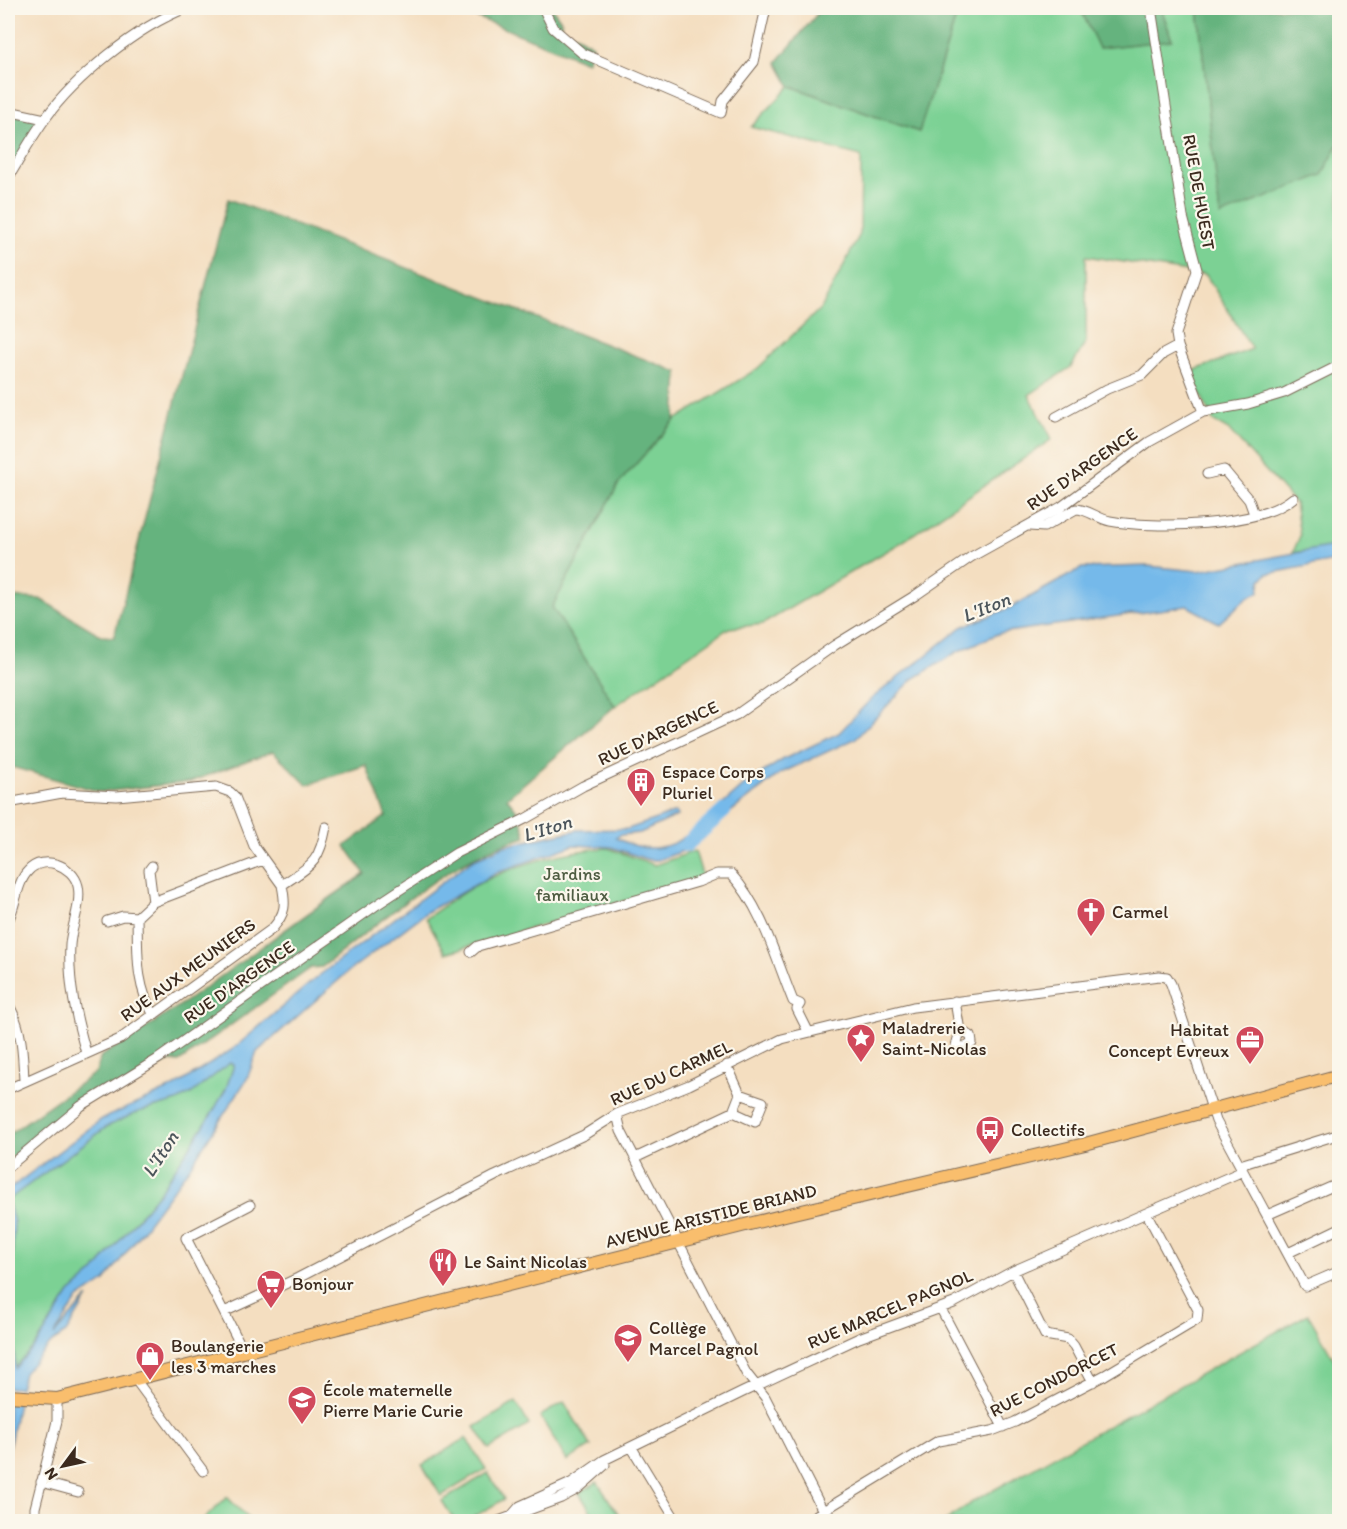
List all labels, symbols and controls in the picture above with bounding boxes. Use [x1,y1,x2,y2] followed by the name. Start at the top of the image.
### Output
[1178,132,1220,252] street label: RUE DE HUEST
[1022,423,1142,515] street label: RUE D'ARGENCE
[958,586,1014,627] water label: L'Iton
[594,695,722,771] street label: RUE D'ARGENCE
[662,761,764,804] place label: Espace Corps Pluriel
[625,766,657,808] building icon: Espace Corps Pluriel
[520,809,575,847] water label: L'Iton
[536,863,608,906] park label: Jardins familiaux
[1075,896,1107,938] church icon: Carmel
[1112,901,1168,923] place label: Carmel
[116,914,260,1026] street label: RUE AUX MEUNIERS
[179,936,299,1028] street label: RUE D'ARGENCE
[882,1017,987,1060] place label: Maladrerie Saint-Nicolas
[1108,1019,1229,1062] place label: Habitat Concept Evreux
[845,1022,877,1064] place icon: Maladrerie Saint-Nicolas
[1234,1024,1266,1066] office icon: Habitat Concept Evreux
[607,1035,735,1111] street label: RUE DU CARMEL
[974,1114,1006,1156] bus stop icon: Collectifs
[1011,1119,1085,1141] place label: Collectifs
[136,1126,184,1181] water label: L'Iton
[603,1179,819,1253] street label: AVENUE ARISTIDE BRIAND
[427,1246,459,1288] restaurant icon: Le Saint Nicolas
[464,1251,587,1273] place label: Le Saint Nicolas
[804,1264,976,1354] street label: RUE MARCEL PAGNOL
[255,1268,287,1310] supermarket icon: Bonjour
[292,1273,355,1295] place label: Bonjour
[649,1317,758,1360] place label: Collège Marcel Pagnol
[612,1322,644,1364] school or university icon: Collège Marcel Pagnol
[171,1335,276,1378] place label: Boulangerie les 3 marches
[986,1338,1122,1422] street label: RUE CONDORCET
[134,1340,166,1382] shop icon: Boulangerie les 3 marches
[323,1379,463,1422] place label: École maternelle Pierre Marie Curie
[286,1384,318,1426] school or university icon: École maternelle Pierre Marie Curie
[33,1436,93,1496] north arrow
[40,1464,62,1484] text: N

